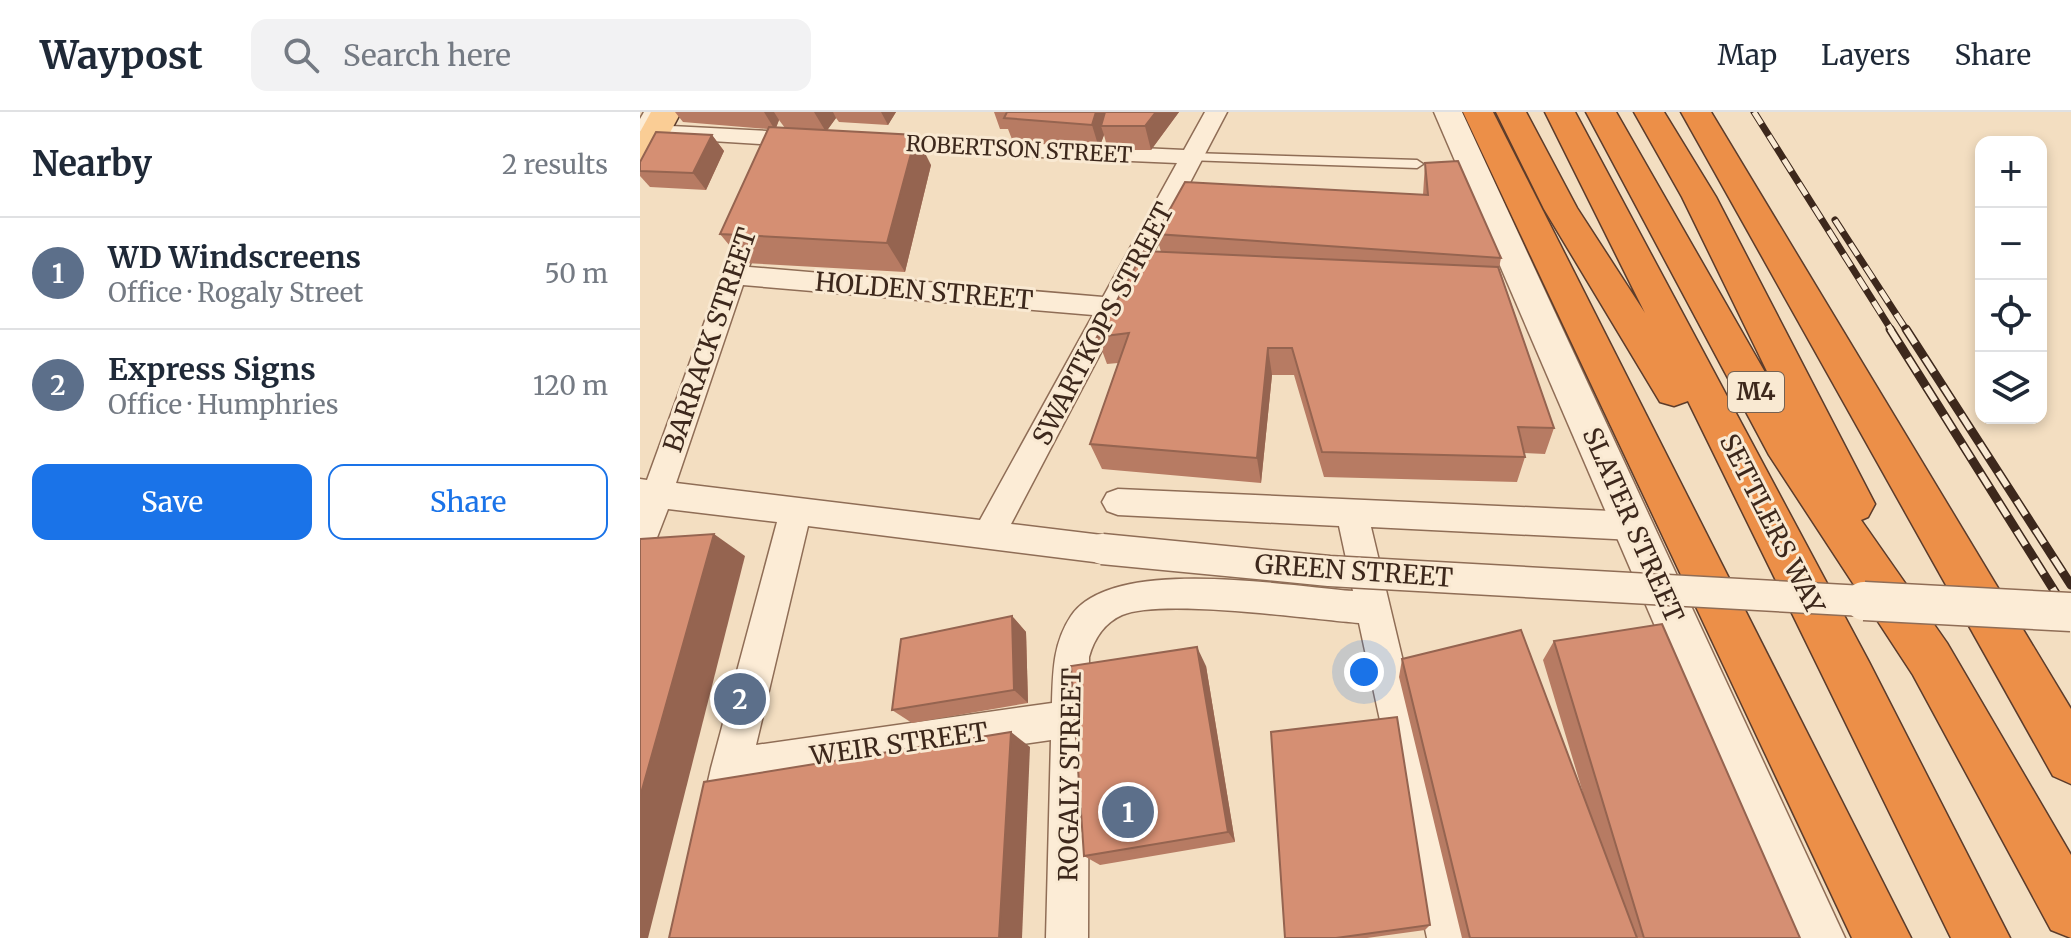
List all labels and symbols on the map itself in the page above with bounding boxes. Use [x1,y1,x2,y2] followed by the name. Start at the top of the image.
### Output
[905,129,1133,169] street label: ROBERTSON STREET
[1025,197,1180,451] street label: SWARTKOPS STREET
[656,223,763,456] street label: BARRACK STREET
[814,265,1035,316] street label: HOLDEN STREET
[1728,372,1784,412] road number: M4
[1576,422,1691,627] street label: SLATER STREET
[1713,428,1833,621] street label: SETTLERS WAY
[1254,547,1454,594] street label: GREEN STREET
[1344,652,1384,692] your location
[1051,668,1088,882] street label: ROGALY STREET
[714,669,766,729] pin: 2
[807,715,990,772] street label: WEIR STREET
[1102,782,1154,842] pin: 1

